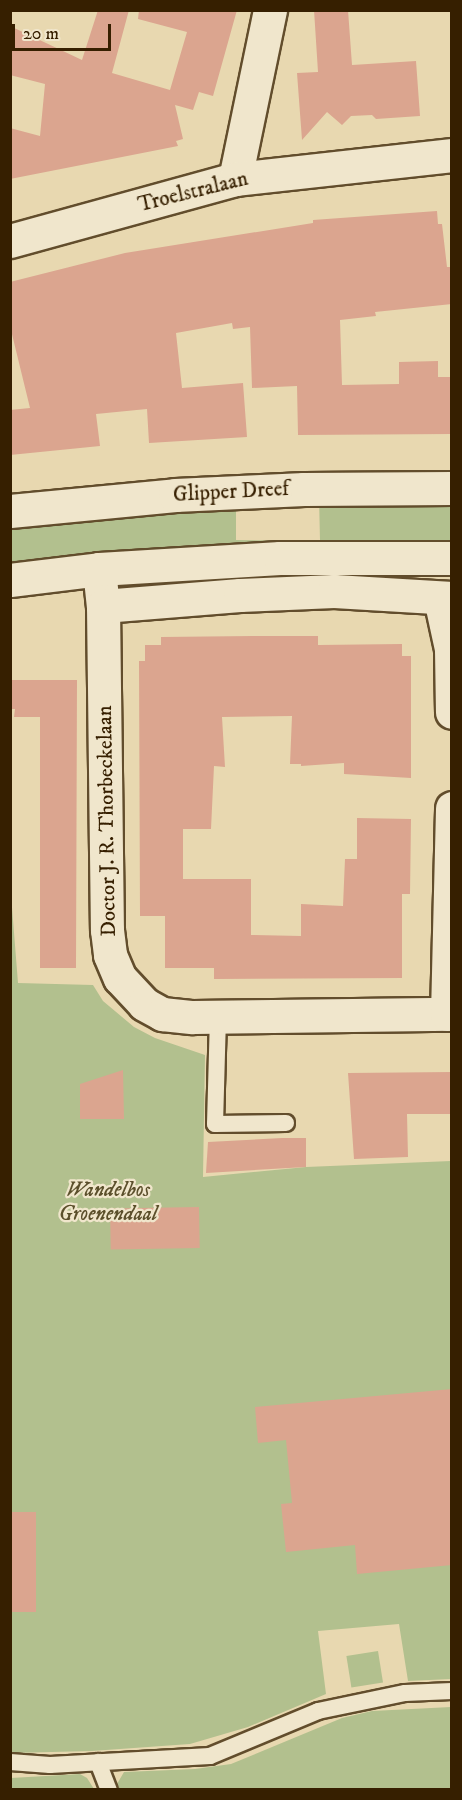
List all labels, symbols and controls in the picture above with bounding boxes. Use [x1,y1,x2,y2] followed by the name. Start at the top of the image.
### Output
[15,12,114,50] scale bar
[23,23,59,45] text: 20 m
[135,166,251,218] street label: Troelstralaan
[172,476,290,508] street label: Glipper Dreef
[92,705,122,937] street label: Doctor J. R. Thorbeckelaan
[59,1177,157,1227] park label: Wandelbos Groenendaal

